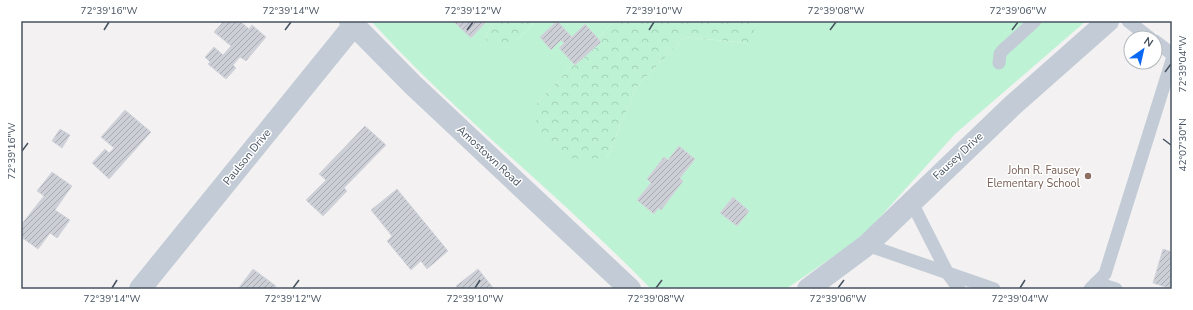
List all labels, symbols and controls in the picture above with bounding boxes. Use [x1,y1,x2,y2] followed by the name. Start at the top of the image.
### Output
[81,4,137,18] text: 72°39'16"W
[263,4,319,18] text: 72°39'14"W
[445,4,501,18] text: 72°39'12"W
[626,4,682,18] text: 72°39'10"W
[808,4,864,18] text: 72°39'08"W
[990,4,1046,18] text: 72°39'06"W
[1123,30,1163,70] north arrow
[1141,34,1156,51] text: N
[1176,36,1190,92] text: 72°39'04"W
[1176,118,1190,172] text: 42°07'30"N
[454,122,524,190] street label: Amostown Road
[5,123,19,179] text: 72°39'16"W
[220,126,274,188] street label: Paulson Drive
[930,129,986,183] street label: Fausey Drive
[987,163,1081,191] place label: John R. Fausey Elementary School
[1083,171,1093,181] marker: John R. Fausey Elementary School
[84,292,140,306] text: 72°39'14"W
[265,292,321,306] text: 72°39'12"W
[447,292,503,306] text: 72°39'10"W
[628,292,684,306] text: 72°39'08"W
[810,292,866,306] text: 72°39'06"W
[992,292,1048,306] text: 72°39'04"W

